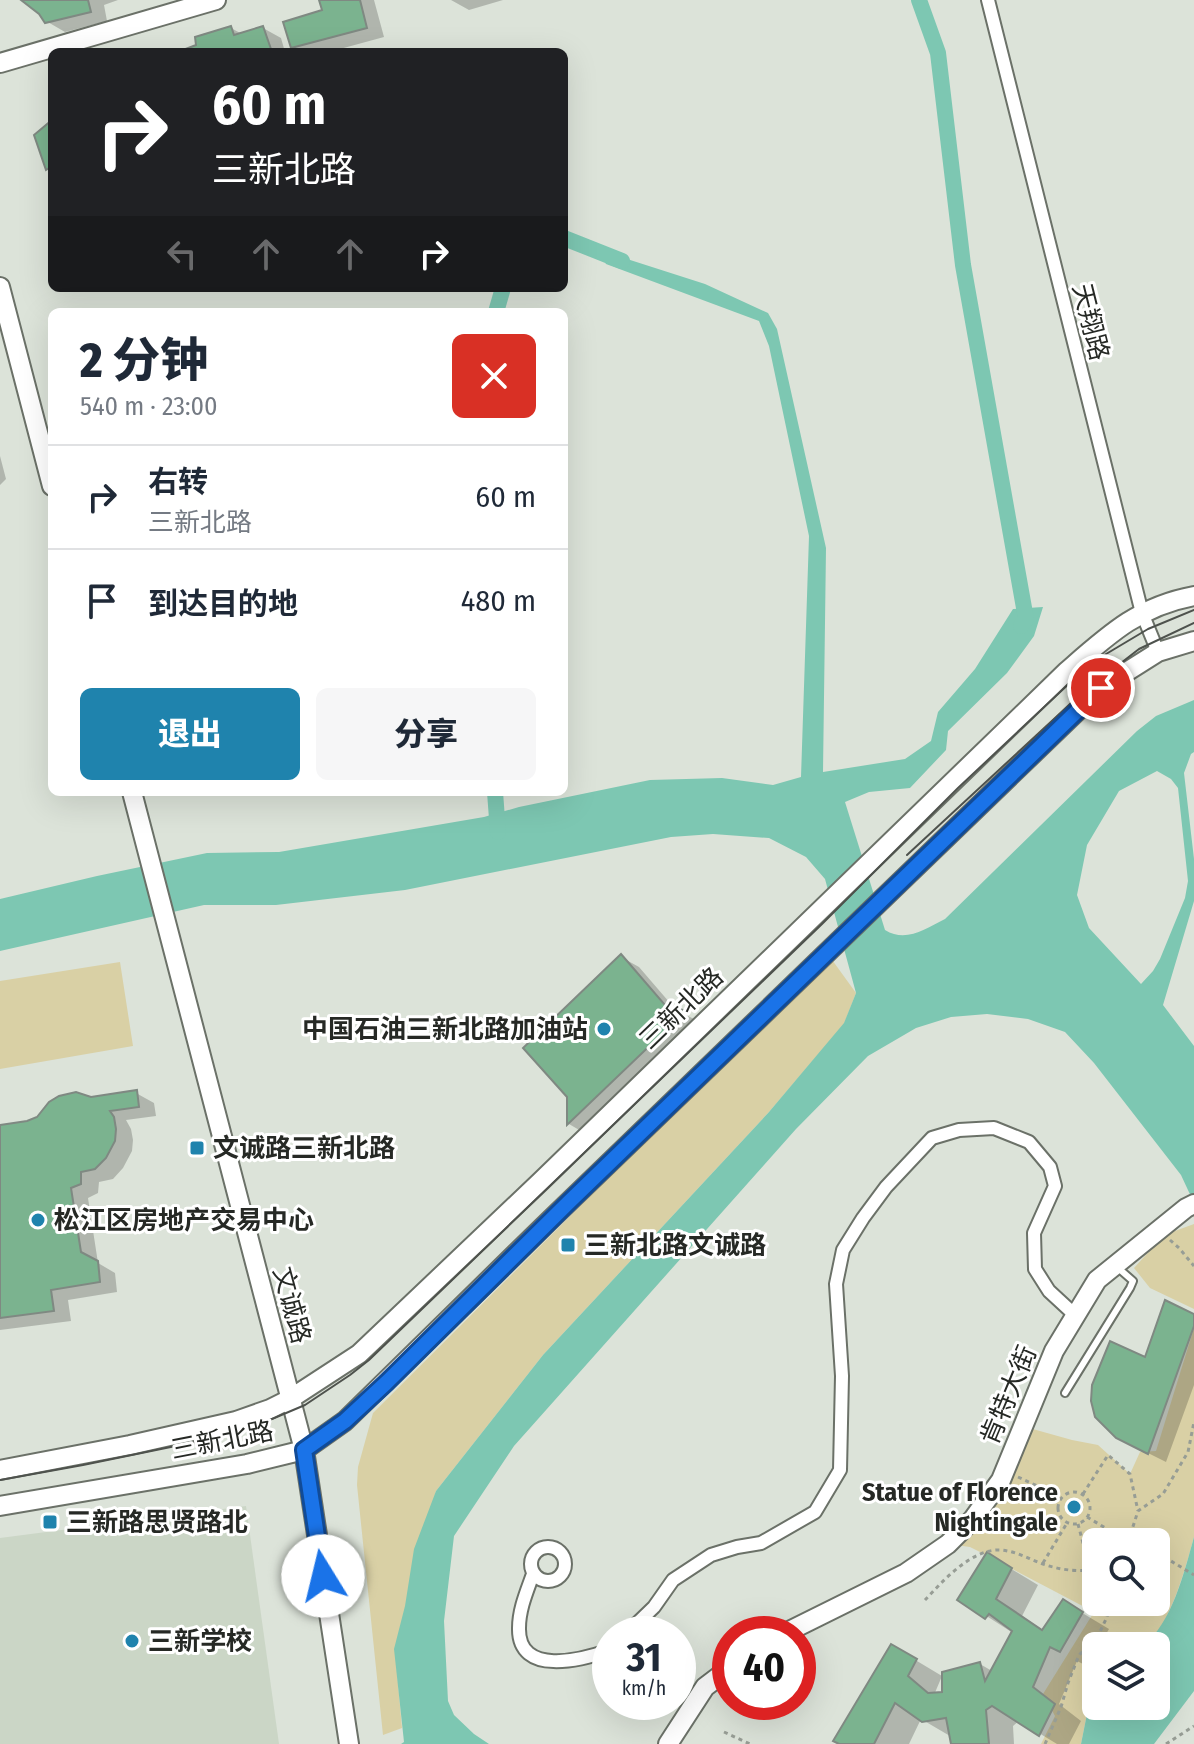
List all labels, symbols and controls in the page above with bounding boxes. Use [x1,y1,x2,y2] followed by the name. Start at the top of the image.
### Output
[212,72,326,139] text: 60 m
[80,80,184,184] icon: right
[212,148,356,192] text: 三新北路
[160,232,204,276] icon: left
[244,232,288,276] icon: ahead
[328,232,372,276] icon: ahead
[412,232,456,276] icon: right
[1066,281,1115,364] street label: 天翔路
[80,332,208,390] text: 2 分钟
[452,334,536,418] button: close
[80,391,218,422] text: 540 m · 23:00
[148,464,208,500] text: 右转
[80,475,124,519] icon: right
[475,479,536,515] text: 60 m
[148,507,252,538] text: 三新北路
[80,579,124,623] icon: arrive
[461,583,536,619] text: 480 m
[148,586,298,622] text: 到达目的地
[1067,654,1135,722] pin
[1079,666,1123,710] icon: arrive
[80,688,300,780] button: 退出
[316,688,536,780] button: 分享
[633,961,730,1056] street label: 三新北路
[302,1014,588,1045] place label: 中国石油三新北路加油站
[595,1020,613,1038] marker: 中国石油三新北路加油站
[213,1133,395,1164] place label: 文诚路三新北路
[188,1139,206,1157] marker: 文诚路三新北路
[54,1205,314,1236] place label: 松江区房地产交易中心
[29,1211,47,1229] marker: 松江区房地产交易中心
[584,1230,766,1261] place label: 三新北路文诚路
[559,1236,577,1254] marker: 三新北路文诚路
[266,1263,317,1347] street label: 文诚路
[974,1341,1043,1449] street label: 肯特大街
[168,1415,276,1466] street label: 三新北路
[862,1477,1058,1538] place label: Statue of Florence Nightingale
[1065,1498,1083,1516] marker: Statue of Florence Nightingale
[66,1507,248,1538] place label: 三新路思贤路北
[41,1513,59,1531] marker: 三新路思贤路北
[1082,1528,1170,1720] map controls
[1082,1528,1170,1616] button: search
[281,1534,365,1618] position arrow
[712,1616,816,1720] speed limit sign: 40
[148,1626,252,1657] place label: 三新学校
[123,1632,141,1650] marker: 三新学校
[1082,1632,1170,1720] button: layers
[626,1634,662,1682] text: 31
[622,1676,666,1700] text: km/h

